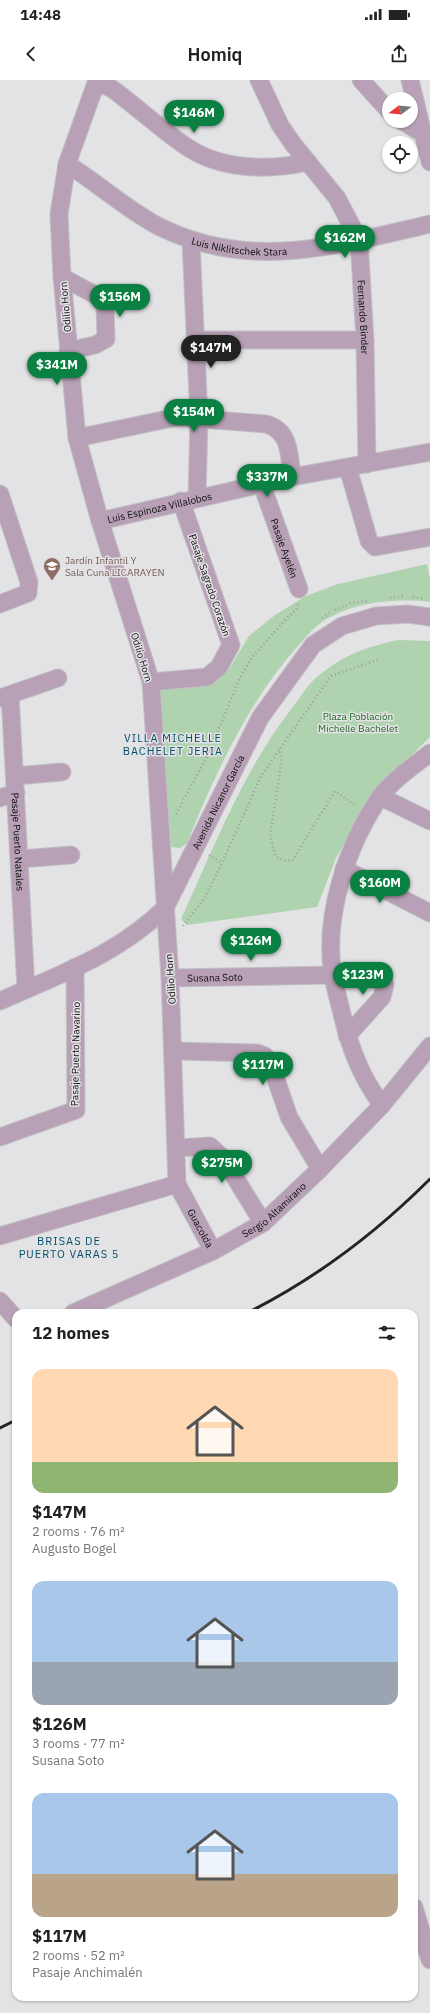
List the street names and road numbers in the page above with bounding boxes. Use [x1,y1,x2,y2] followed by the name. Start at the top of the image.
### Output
[190,234,288,258] street label: Luis Niklitschek Stara
[354,279,371,355] street label: Fernando Binder
[57,281,74,333] street label: Odilio Horn
[106,490,213,526] street label: Luis Espinoza Villalobos
[267,517,301,580] street label: Pasaje Ayelén
[186,532,233,638] street label: Pasaje Sagrado Corazón
[128,631,155,683] street label: Odilio Horn
[189,752,248,852] street label: Avenida Nicanor García
[8,792,27,892] street label: Pasaje Puerto Natales
[162,953,179,1005] street label: Odilio Horn
[187,971,243,985] street label: Susana Soto
[68,1001,83,1106] street label: Pasaje Puerto Navarino
[240,1179,309,1241] street label: Sergio Altamirano
[184,1206,216,1251] street label: Guacolda

